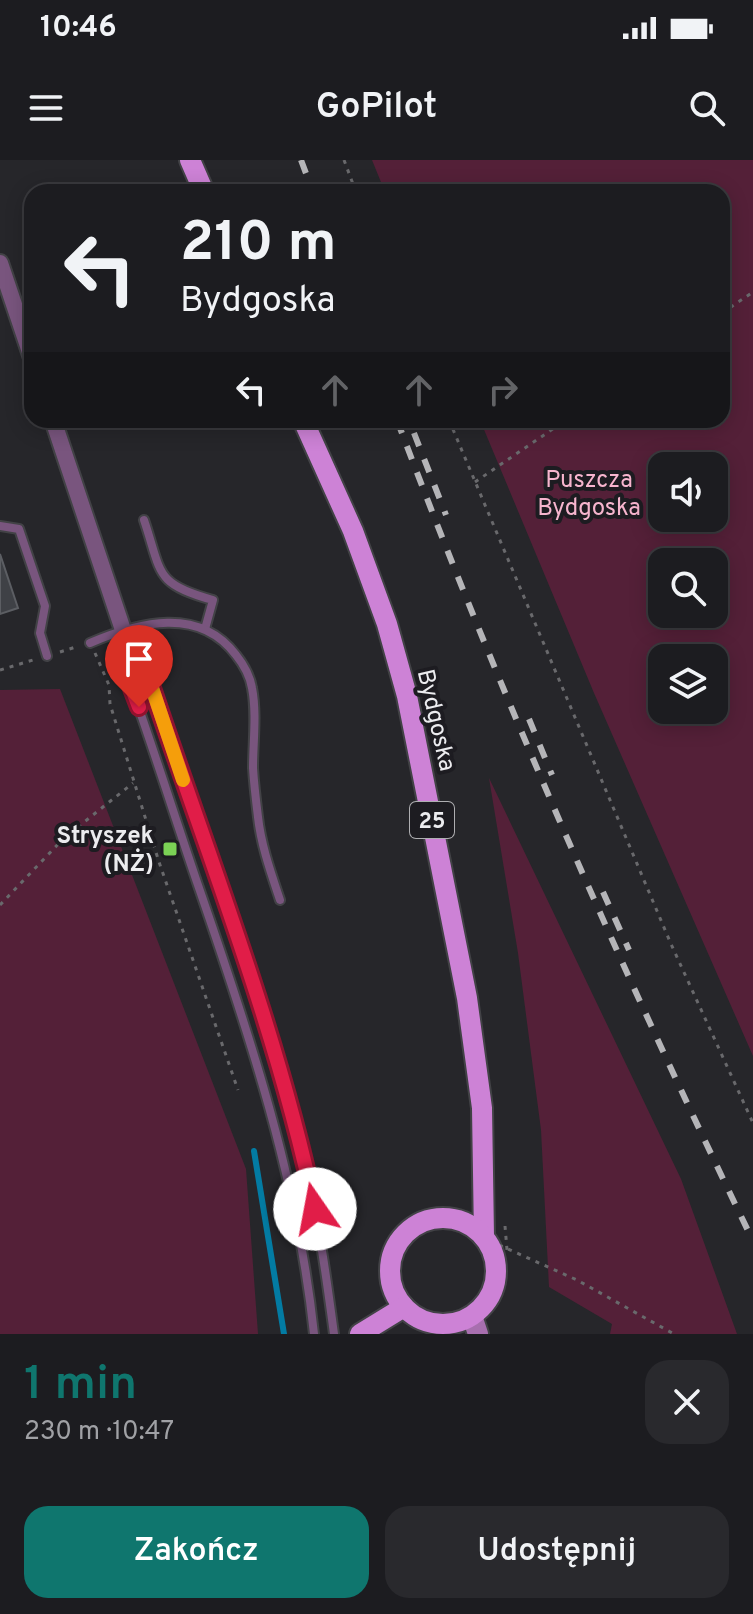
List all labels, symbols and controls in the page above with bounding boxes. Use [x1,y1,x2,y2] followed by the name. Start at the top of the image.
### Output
[40,10,117,47] text: 10:46
[316,85,437,131] text: GoPilot
[24,86,68,130] icon: menu
[685,86,729,130] icon: search
[180,210,337,280] text: 210 m
[48,216,152,320] icon: left
[180,279,336,325] text: Bydgoska
[229,368,273,412] icon: left
[313,368,357,412] icon: ahead
[397,368,441,412] icon: ahead
[481,368,525,412] icon: right
[648,452,728,724] map controls
[648,452,728,532] button: sound
[537,466,641,524] park label: Puszcza Bydgoska
[648,548,728,628] button: search
[105,625,173,707] pin
[117,637,161,681] icon: arrive
[648,644,728,724] button: layers
[409,667,461,774] street label: Bydgoska
[410,802,454,838] road number: 25
[56,822,154,880] place label: Stryszek (NŻ)
[161,840,179,858] marker: Stryszek (NŻ)
[273,1167,357,1251] position arrow
[24,1356,137,1416] text: 1 min
[645,1360,729,1444] button: close
[24,1416,174,1449] text: 230 m · 10:47
[24,1506,369,1598] button: Zakończ
[385,1506,729,1598] button: Udostępnij

